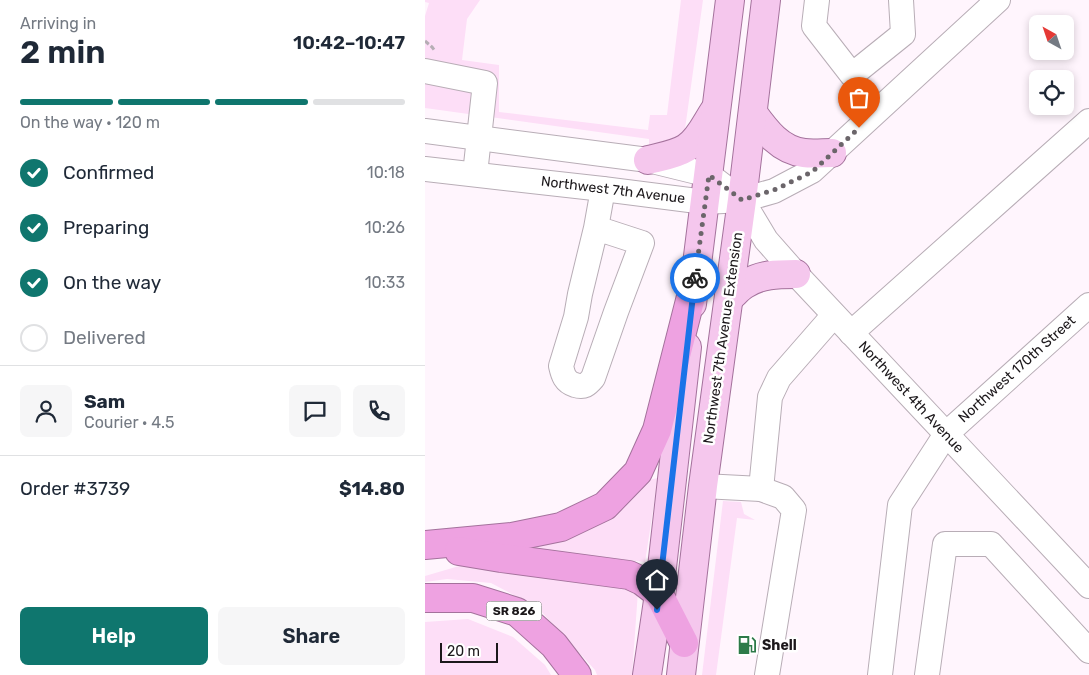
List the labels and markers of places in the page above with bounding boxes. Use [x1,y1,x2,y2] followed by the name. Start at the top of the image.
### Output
[838,77,880,128] pin
[636,559,678,610] pin
[736,634,758,656] fuel station icon: Shell
[762,637,797,654] place label: Shell

